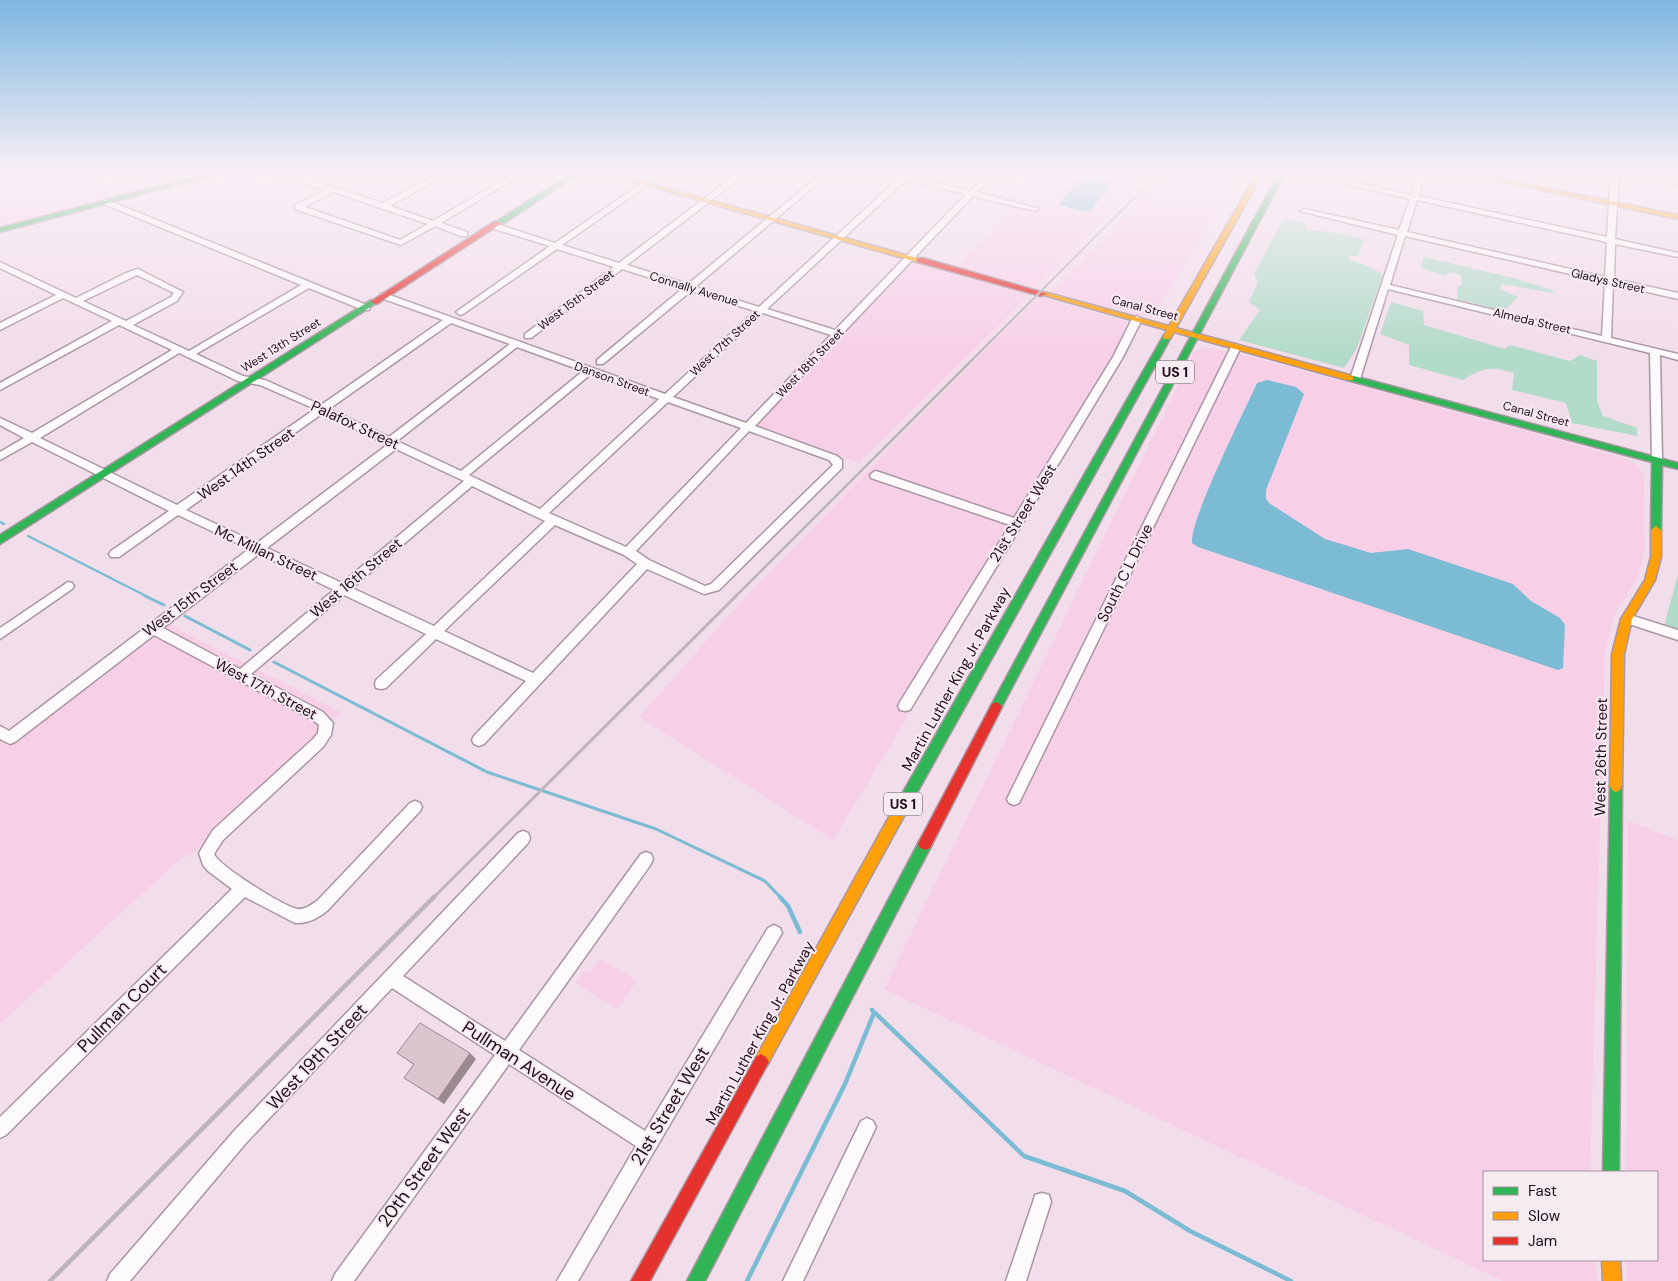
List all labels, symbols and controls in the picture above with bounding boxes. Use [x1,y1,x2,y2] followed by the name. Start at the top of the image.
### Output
[1569,265,1647,297] street label: Gladys Street
[535,266,618,334] street label: West 15th Street
[648,268,741,310] street label: Connally Avenue
[1110,291,1180,325] street label: Canal Street
[1492,304,1573,338] street label: Almeda Street
[686,306,764,380] street label: West 17th Street
[238,314,324,376] street label: West 13th Street
[773,324,848,401] street label: West 18th Street
[572,358,652,400] street label: Danson Street
[1156,361,1194,384] road number: US 1
[308,396,403,454] street label: Palafox Street
[1501,397,1571,431] street label: Canal Street
[194,423,299,505] street label: West 14th Street
[985,460,1061,566] street label: 21st Street West
[211,520,321,586] street label: Mc Millan Street
[1093,521,1157,625] street label: South C L Drive
[306,533,406,622] street label: West 16th Street
[138,557,242,641] street label: West 15th Street
[897,583,1015,775] street label: Martin Luther King Jr. Parkway
[211,654,321,724] street label: West 17th Street
[1590,698,1612,816] street label: West 26th Street
[884,792,922,816] road number: US 1
[701,937,819,1129] street label: Martin Luther King Jr. Parkway
[72,958,172,1058] street label: Pullman Court
[261,999,373,1115] street label: West 19th Street
[458,1015,580,1107] street label: Pullman Avenue
[625,1042,715,1170] street label: 21st Street West
[372,1102,476,1232] street label: 20th Street West
[1483,1171,1658,1261] legend
[1528,1181,1557,1201] text: Fast
[1528,1206,1561,1226] text: Slow
[1528,1231,1557,1251] text: Jam

